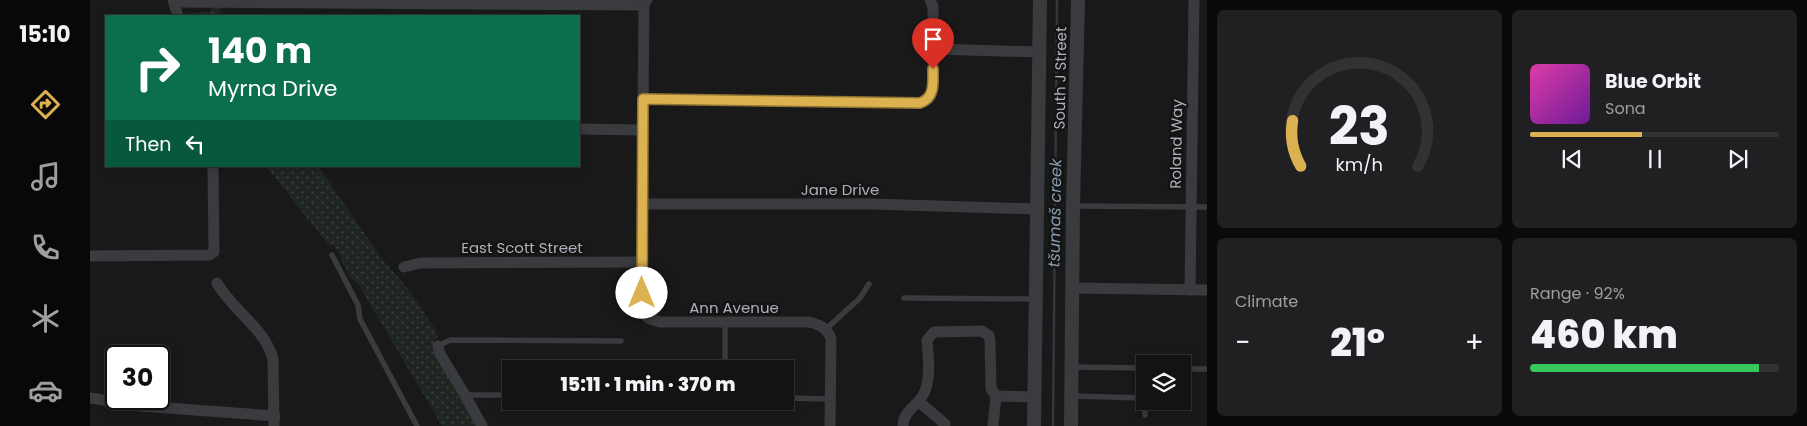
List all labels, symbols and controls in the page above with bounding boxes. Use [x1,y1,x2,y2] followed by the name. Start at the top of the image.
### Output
[912,18,954,69] pin
[19,19,71,50] text: 15:10
[919,25,947,53] icon: arrive
[208,26,312,75] text: 140 m
[1049,26,1071,130] street label: South J Street
[125,35,190,100] icon: right
[1605,68,1701,95] text: Blue Orbit
[208,73,338,104] text: Myrna Drive
[28,87,63,122] icon: directions
[1329,90,1390,163] text: 23
[1605,97,1646,120] text: Sona
[1165,99,1187,189] street label: Roland Way
[181,130,209,158] icon: left
[125,131,171,158] text: Then
[1558,145,1586,173] icon: previous
[1641,145,1669,173] icon: pause
[1724,145,1752,173] icon: next
[1336,152,1383,177] text: km/h
[1043,158,1067,267] water label: tšumaš creek
[28,159,63,194] icon: music
[801,179,879,200] street label: Jane Drive
[28,230,63,265] icon: phone
[461,237,583,258] street label: East Scott Street
[615,266,667,318] position arrow
[1530,282,1625,305] text: Range · 92%
[1235,290,1298,313] text: Climate
[689,297,779,318] street label: Ann Avenue
[28,301,63,336] icon: climate
[1530,308,1678,361] text: 460 km
[1330,316,1385,369] text: 21°
[1235,323,1250,362] text: −
[1465,323,1484,362] text: +
[105,345,170,410] speed limit sign: 30
[1136,355,1191,410] map controls
[1136,355,1191,410] button: layers
[560,371,736,398] text: 15:11 · 1 min · 370 m
[28,373,63,408] icon: car

